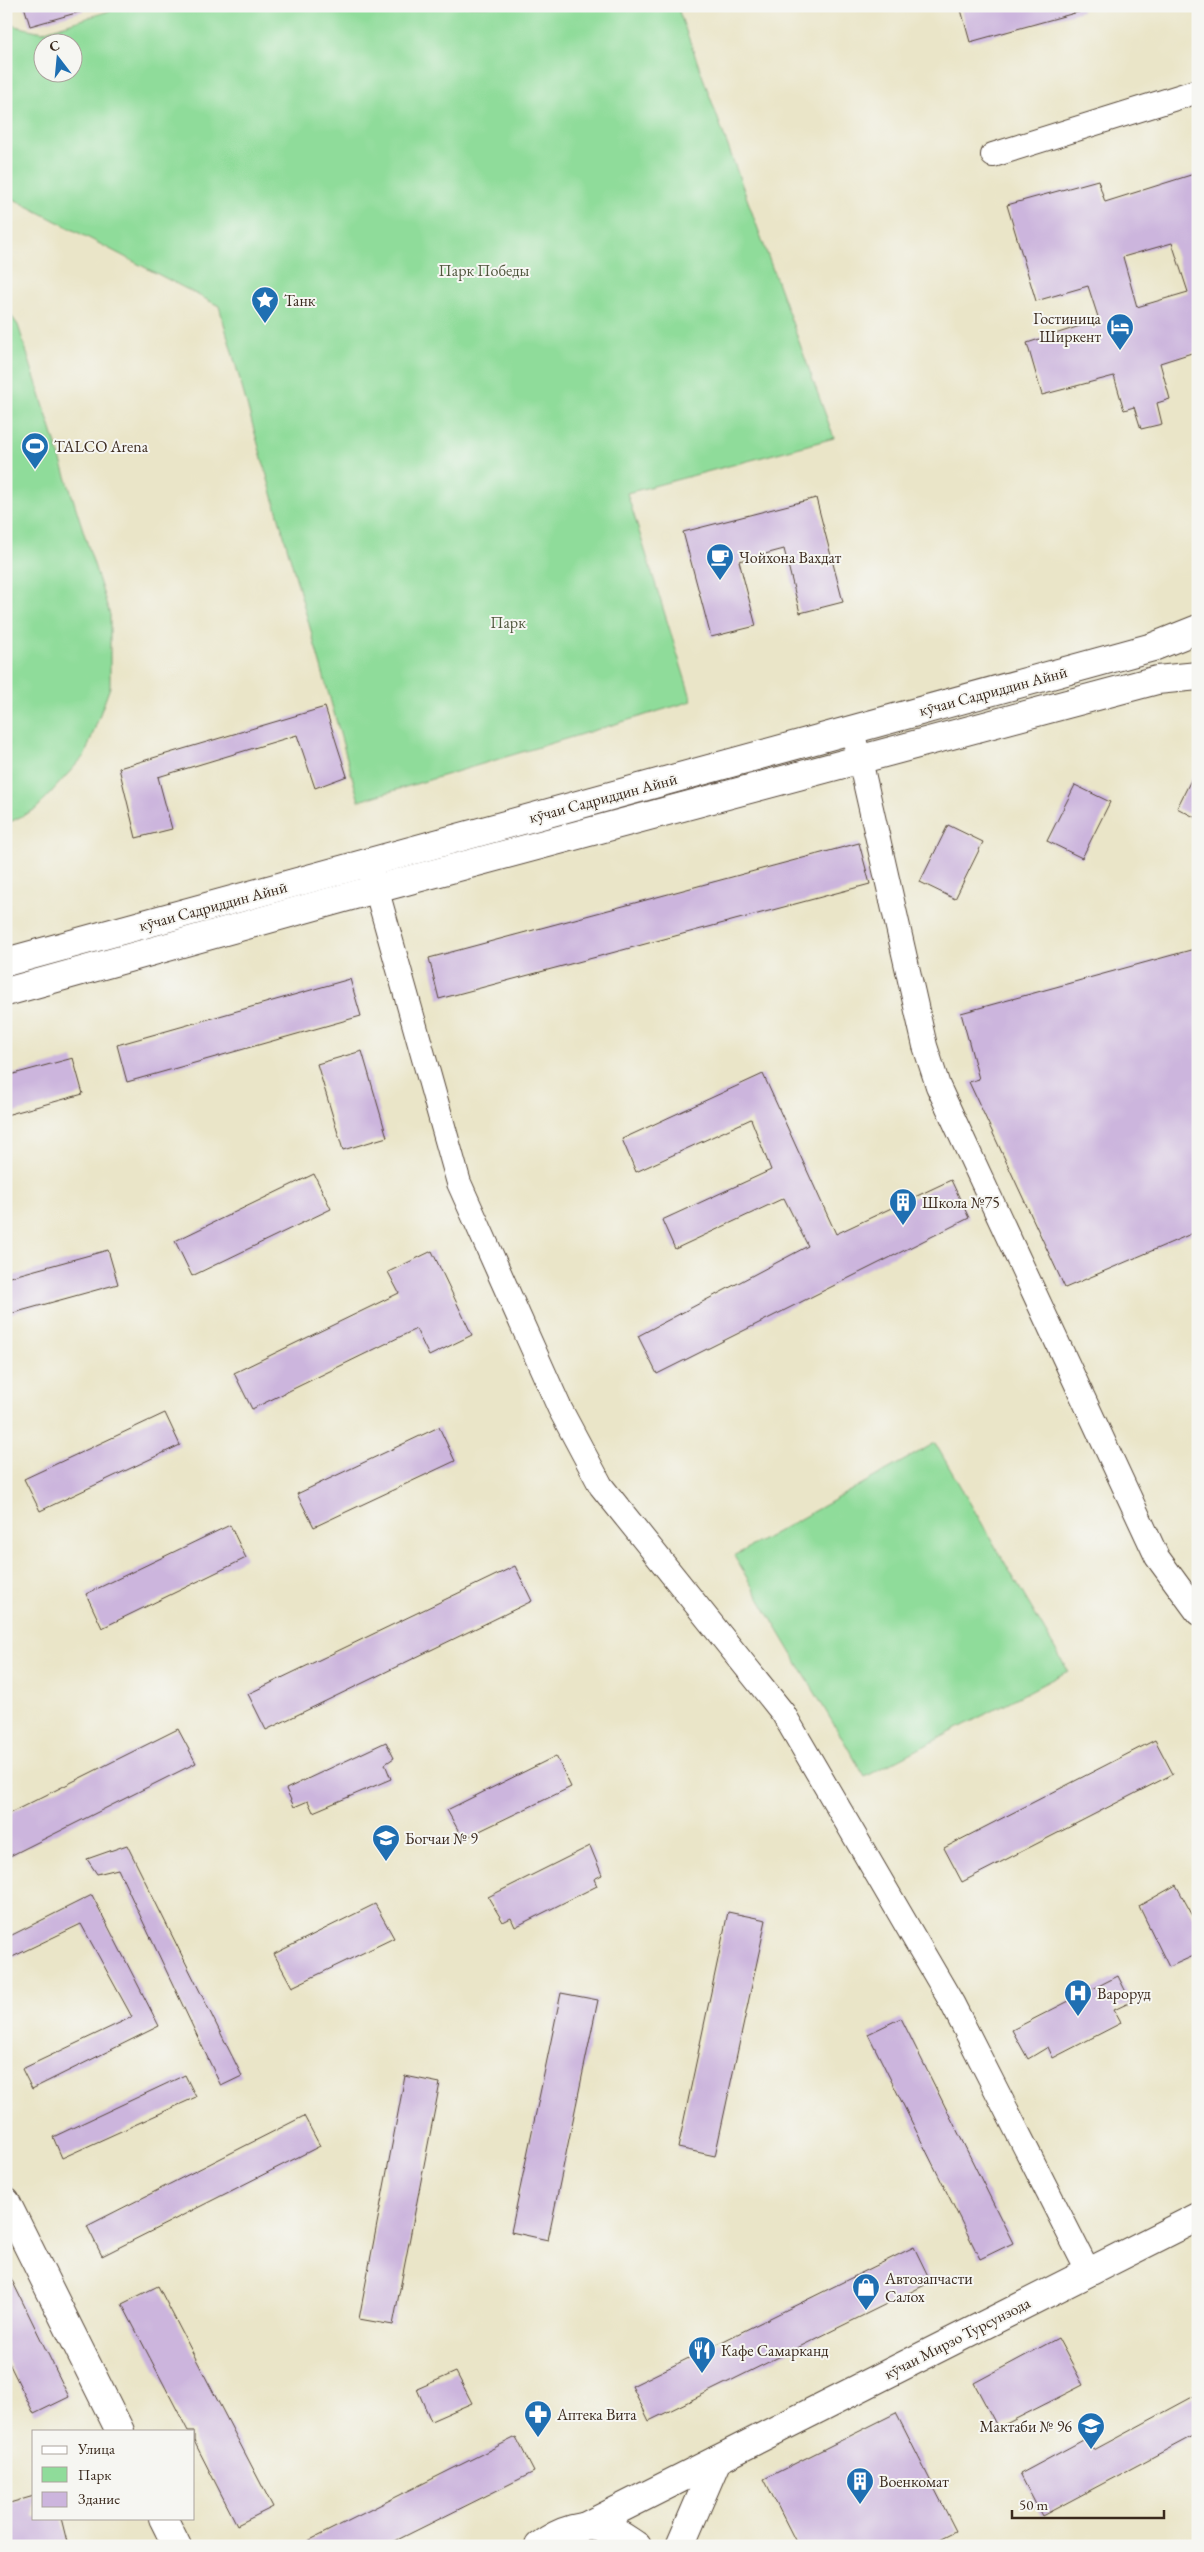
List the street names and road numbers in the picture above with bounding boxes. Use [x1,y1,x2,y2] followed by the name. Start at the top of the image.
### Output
[917,661,1070,721] street label: кӯчаи Садриддин Айнӣ
[527,768,680,828] street label: кӯчаи Садриддин Айнӣ
[137,876,290,936] street label: кӯчаи Садриддин Айнӣ
[880,2292,1034,2384] street label: кӯчаи Мирзо Турсунзода

